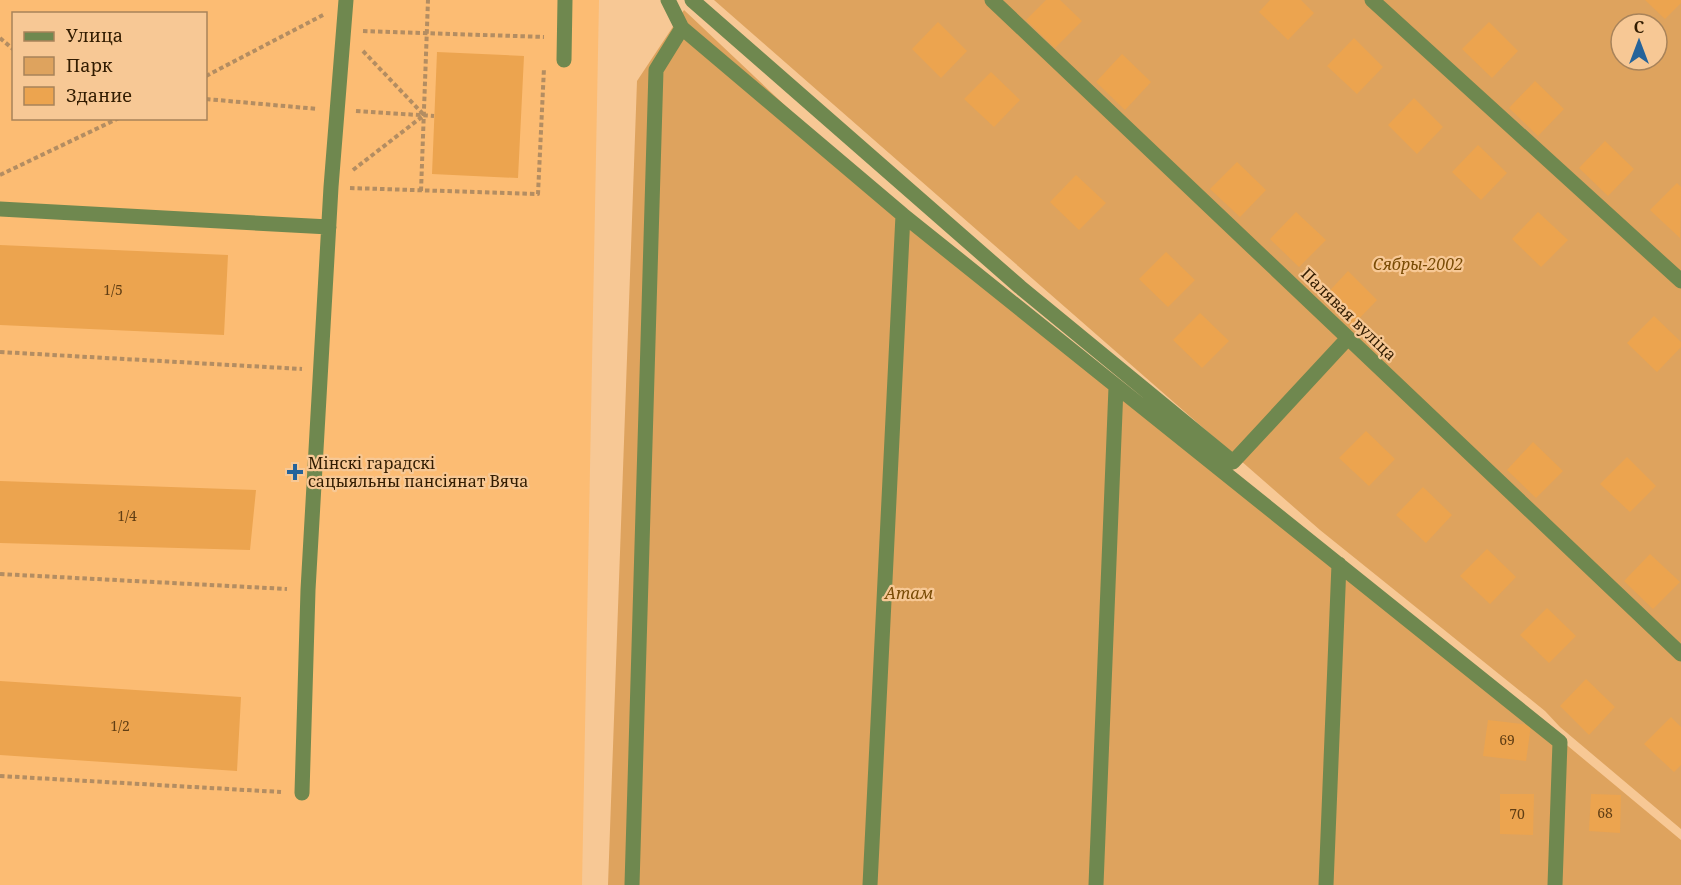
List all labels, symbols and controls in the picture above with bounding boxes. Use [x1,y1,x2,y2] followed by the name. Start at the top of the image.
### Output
[12,12,207,120] legend
[1609,12,1669,72] north arrow
[1634,16,1644,38] text: С
[66,23,123,47] text: Улица
[66,53,113,77] text: Парк
[66,83,132,107] text: Здание
[1373,253,1463,275] park label: Сябры-2002
[1296,263,1402,365] street label: Палявая вуліца
[103,280,123,299] house number: 1/5
[308,452,528,492] place label: Мінскі гарадскі сацыяльны пансіянат Вяча
[286,463,304,481] marker: Мінскі гарадскі сацыяльны пансіянат Вяча
[117,506,137,525] house number: 1/4
[884,582,933,604] park label: Атам
[110,716,130,735] house number: 1/2
[1499,730,1515,749] house number: 69
[1597,803,1613,822] house number: 68
[1509,804,1525,823] house number: 70

